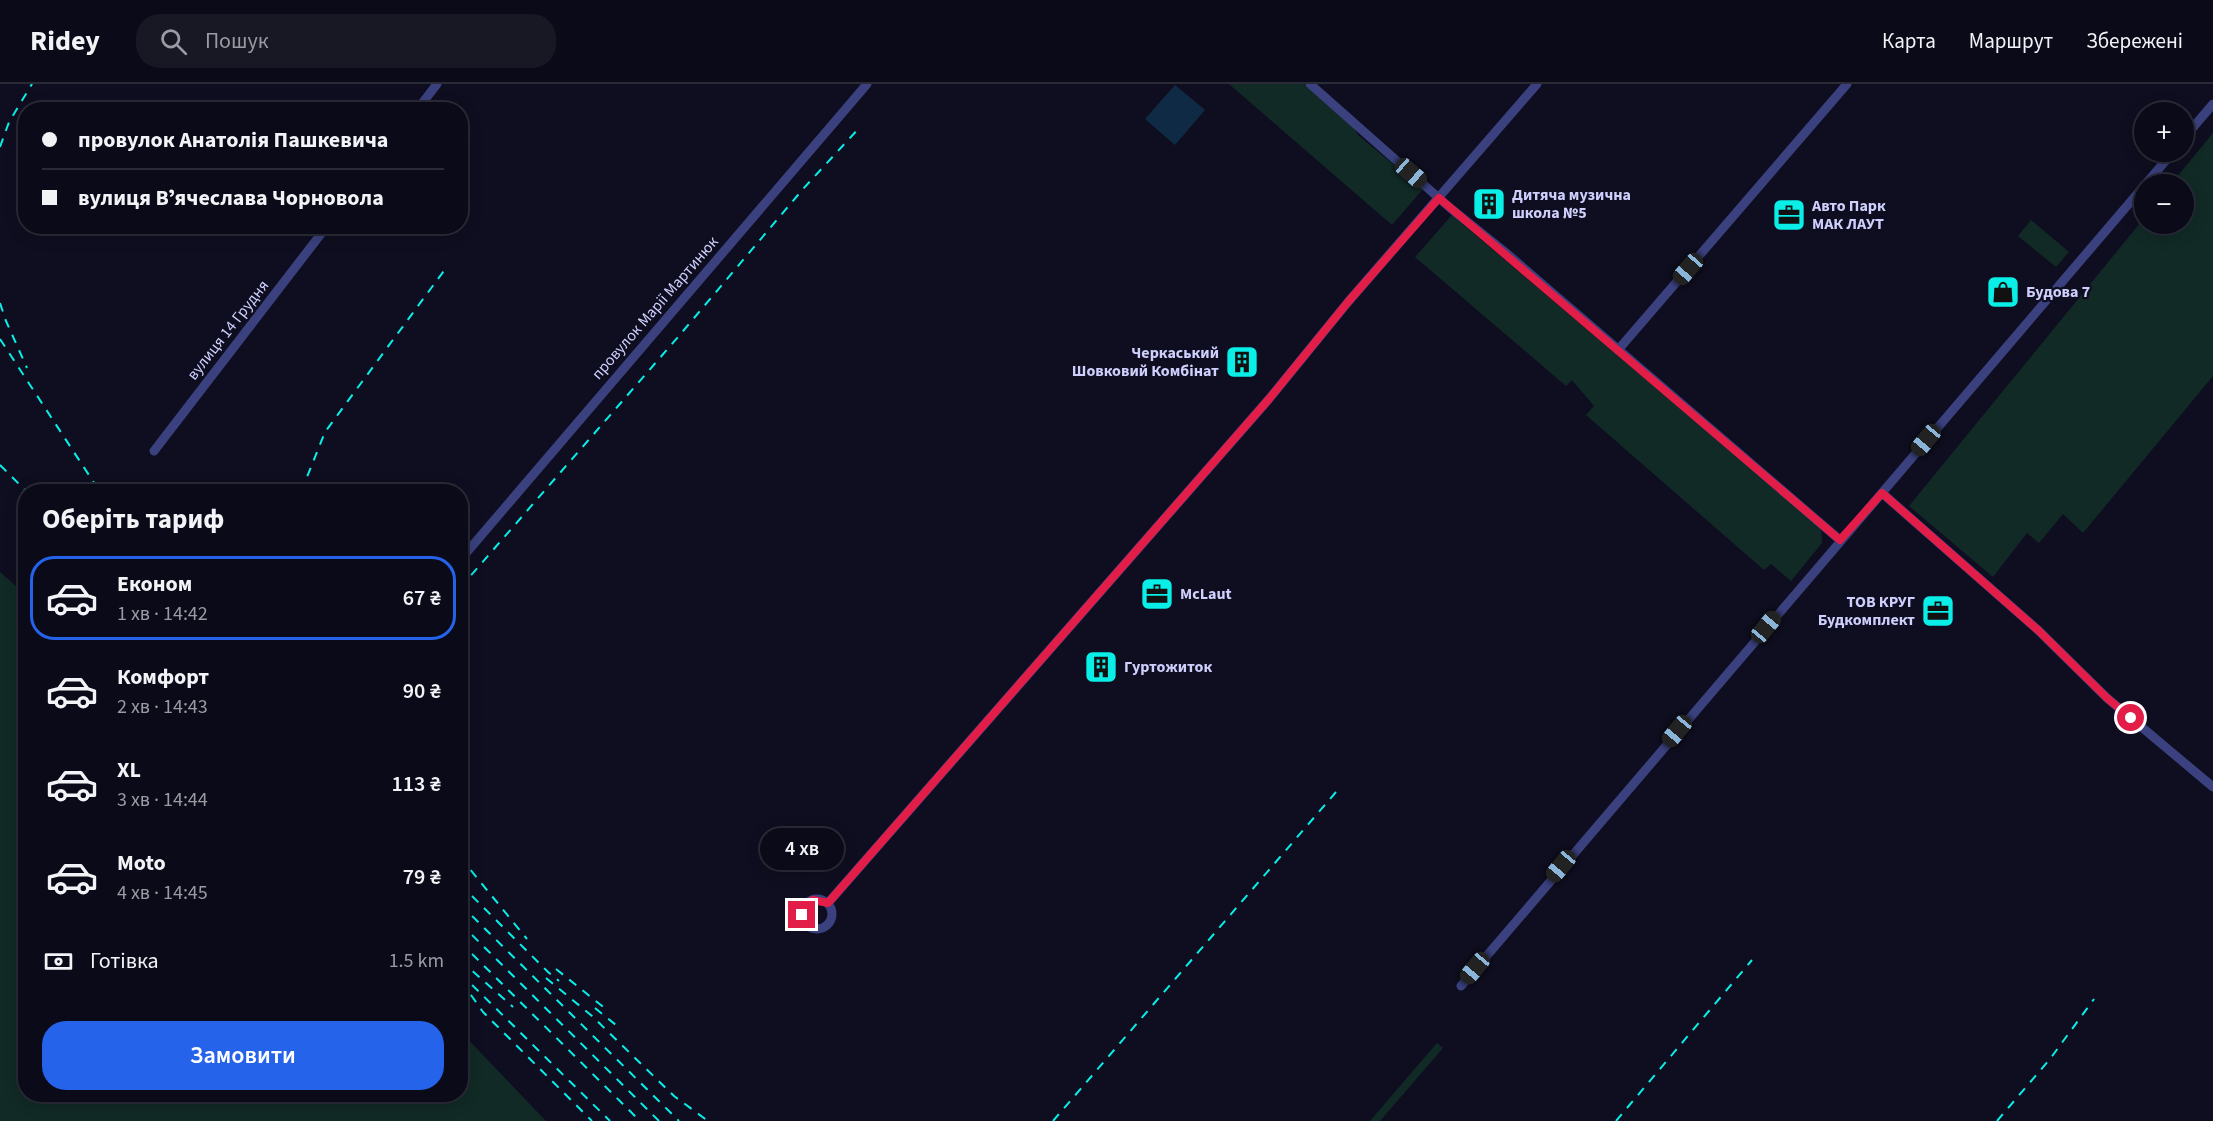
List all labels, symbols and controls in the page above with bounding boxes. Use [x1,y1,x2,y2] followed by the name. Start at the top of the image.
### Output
[136,14,556,68] search box
[30,21,100,61] text: Ridey
[157,25,190,58] icon: search
[205,25,269,57] text: Пошук
[1882,26,1936,56] text: Карта
[1969,26,2053,56] text: Маршрут
[2086,26,2183,56] text: Збережені
[2134,102,2194,234] map controls
[2134,102,2194,162] button: +
[78,124,388,156] text: провулок Анатолія Пашкевича
[1392,154,1430,192] car
[2134,174,2194,234] button: −
[78,182,384,214] text: вулиця Вʼячеслава Чорновола
[1512,184,1631,224] place label: Дитяча музична школа №5
[1471,186,1507,222] building icon: Дитяча музична школа №5
[1811,195,1886,235] place label: Авто Парк МАК ЛАУТ
[1771,197,1807,233] office icon: Авто Парк МАК ЛАУТ
[587,232,723,384] street label: провулок Марії Мартинюк
[1669,250,1707,288] car
[1985,274,2021,310] shop icon: Будова 7
[182,275,274,385] street label: вулиця 14 Грудня
[2026,281,2090,303] place label: Будова 7
[1072,342,1219,382] place label: Черкаський Шовковий Комбінат
[1224,344,1260,380] building icon: Черкаський Шовковий Комбінат
[1908,420,1944,460] car
[42,500,224,539] text: Оберіть тариф
[117,568,192,600] text: Економ
[45,571,99,625] icon: car
[1139,576,1175,612] office icon: McLaut
[403,582,441,614] text: 67 ₴
[1180,583,1232,605] place label: McLaut
[1818,591,1915,631] place label: ТОВ КРУГ Будкомплект
[1920,593,1956,629] office icon: ТОВ КРУГ Будкомплект
[117,600,208,628] text: 1 хв · 14:42
[1748,607,1784,647] car
[1083,649,1119,685] building icon: Гуртожиток
[1124,656,1212,678] place label: Гуртожиток
[117,661,209,693] text: Комфорт
[45,664,99,718] icon: car
[403,675,441,707] text: 90 ₴
[117,693,208,721] text: 2 хв · 14:43
[2117,704,2144,731] route start
[1659,711,1695,751] car
[117,754,141,786] text: XL
[45,757,99,811] icon: car
[391,768,441,800] text: 113 ₴
[117,786,208,814] text: 3 хв · 14:44
[760,828,844,870] callout: 4 хв
[785,835,819,863] text: 4 хв
[1543,846,1579,886] car
[117,847,166,879] text: Moto
[45,850,99,904] icon: car
[403,861,441,893] text: 79 ₴
[117,879,208,907] text: 4 хв · 14:45
[788,901,815,928] route end
[42,945,75,978] icon: cash
[90,945,159,977] text: Готівка
[389,947,444,975] text: 1.5 km
[1457,948,1493,988] car
[42,1021,444,1090] button: Замовити

